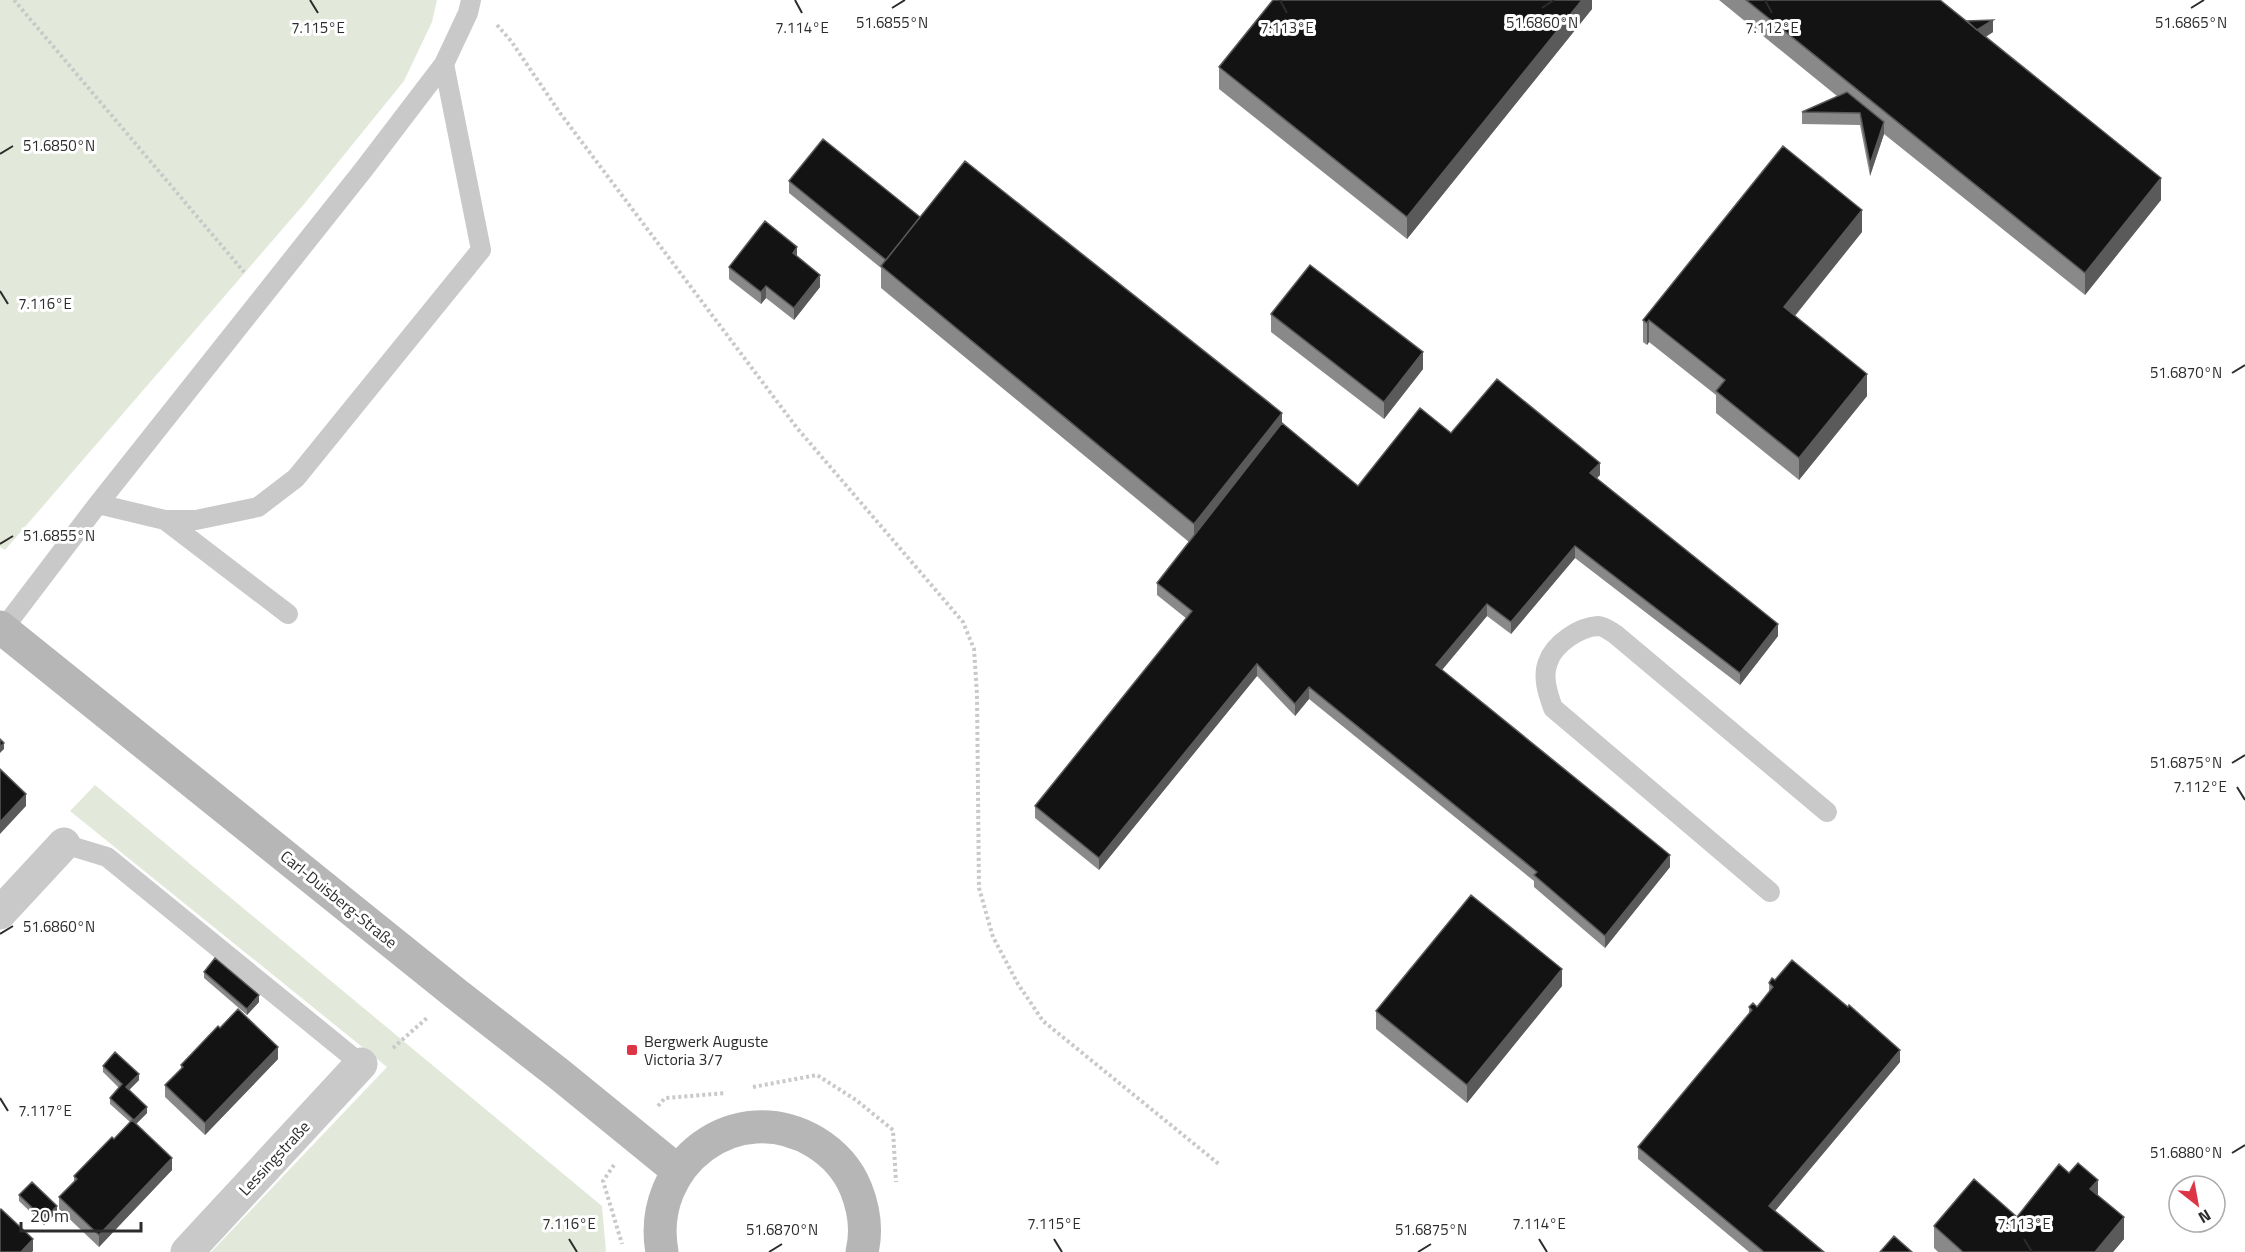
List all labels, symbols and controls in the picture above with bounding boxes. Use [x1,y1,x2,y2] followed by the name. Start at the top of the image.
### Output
[856,11,928,34] text: 51.6855°N
[1506,11,1578,34] text: 51.6860°N
[2155,11,2227,34] text: 51.6865°N
[291,16,345,39] text: 7.115°E
[775,16,829,39] text: 7.114°E
[1260,16,1314,39] text: 7.113°E
[1745,16,1799,39] text: 7.112°E
[23,134,95,157] text: 51.6850°N
[18,292,72,315] text: 7.116°E
[2150,361,2222,384] text: 51.6870°N
[23,524,95,547] text: 51.6855°N
[2150,751,2222,774] text: 51.6875°N
[2173,775,2227,798] text: 7.112°E
[275,844,403,954] street label: Carl-Duisberg-Straße
[23,915,95,938] text: 51.6860°N
[644,1029,768,1071] place label: Bergwerk Auguste Victoria 3/7
[625,1043,639,1057] marker: Bergwerk Auguste Victoria 3/7
[18,1099,72,1122] text: 7.117°E
[233,1115,315,1201] street label: Lessingstraße
[2150,1141,2222,1164] text: 51.6880°N
[2167,1174,2227,1234] north arrow
[21,1195,141,1233] scale bar
[30,1202,69,1229] text: 20 m
[2194,1204,2216,1230] text: N
[542,1212,596,1235] text: 7.116°E
[1027,1212,1081,1235] text: 7.115°E
[1512,1212,1566,1235] text: 7.114°E
[1997,1212,2051,1235] text: 7.113°E
[746,1218,818,1241] text: 51.6870°N
[1395,1218,1467,1241] text: 51.6875°N

